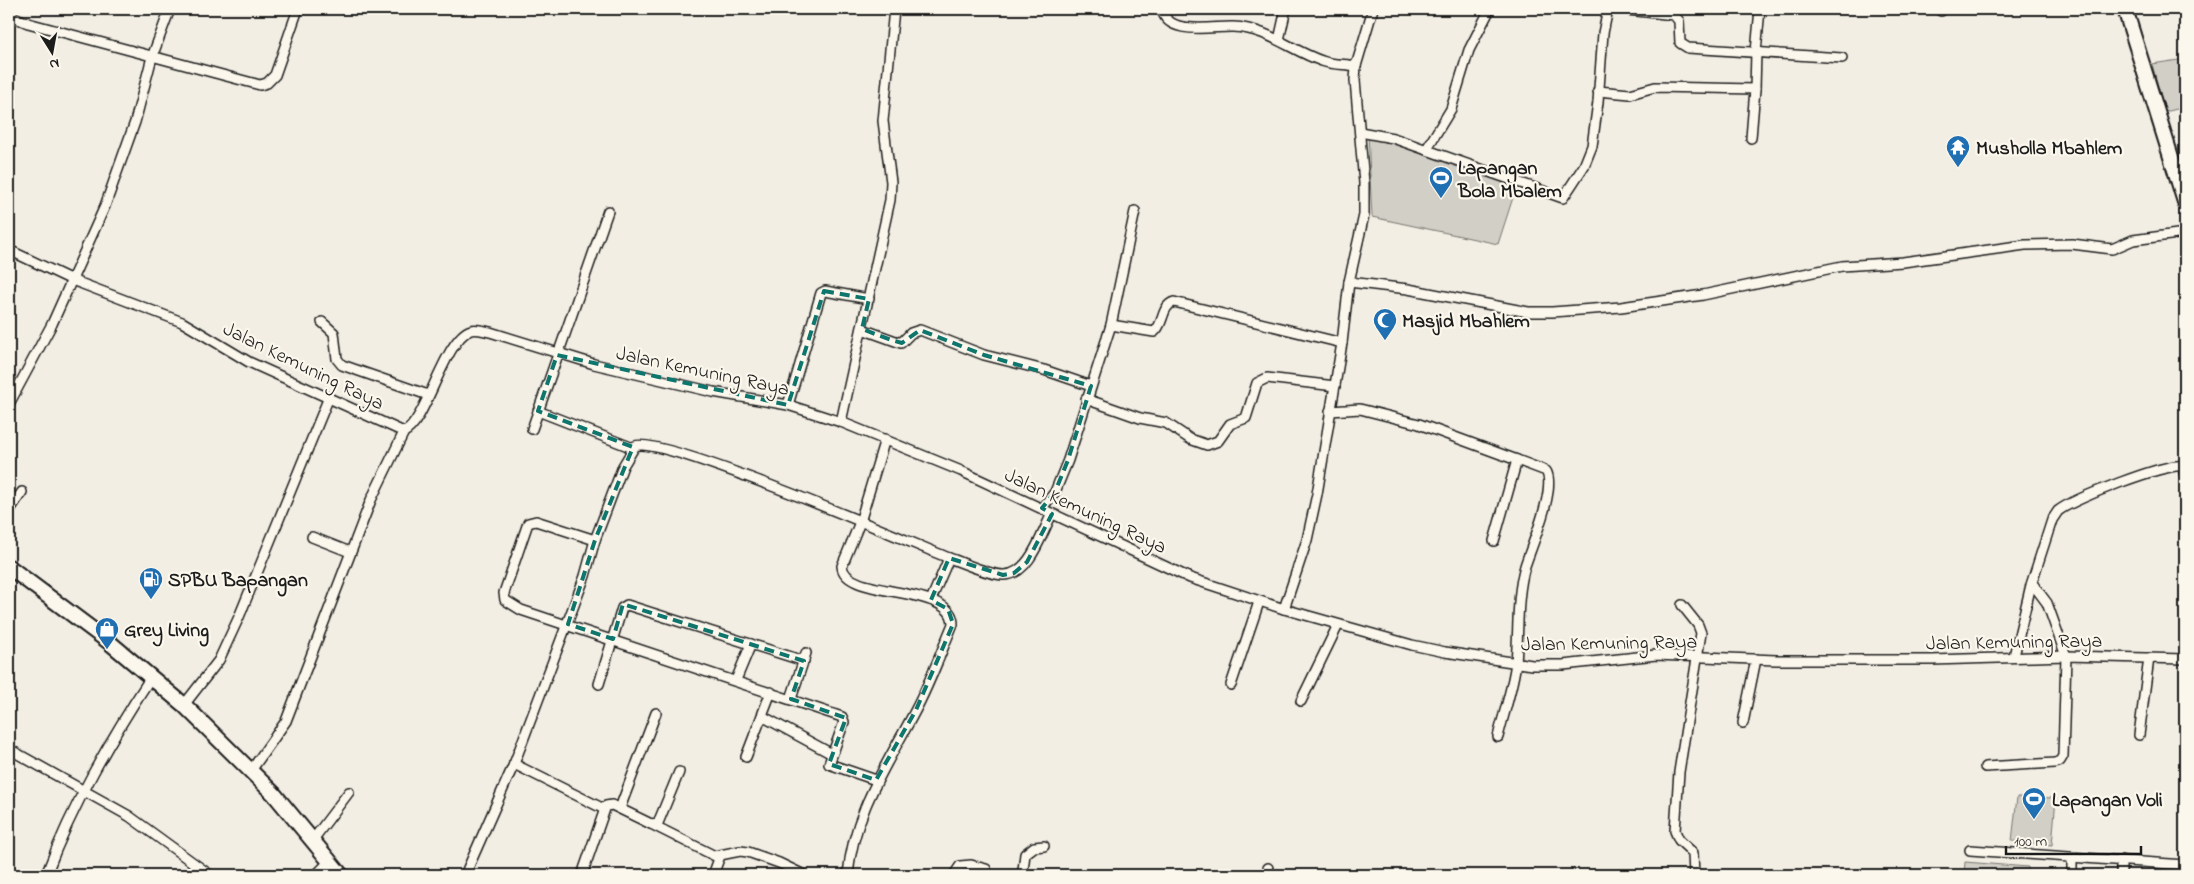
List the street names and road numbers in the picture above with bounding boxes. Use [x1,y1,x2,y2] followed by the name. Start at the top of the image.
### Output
[217,316,388,420] street label: Jalan Kemuning Raya
[613,340,792,406] street label: Jalan Kemuning Raya
[999,462,1171,564] street label: Jalan Kemuning Raya
[1926,627,2102,661] street label: Jalan Kemuning Raya
[1521,628,1697,662] street label: Jalan Kemuning Raya

